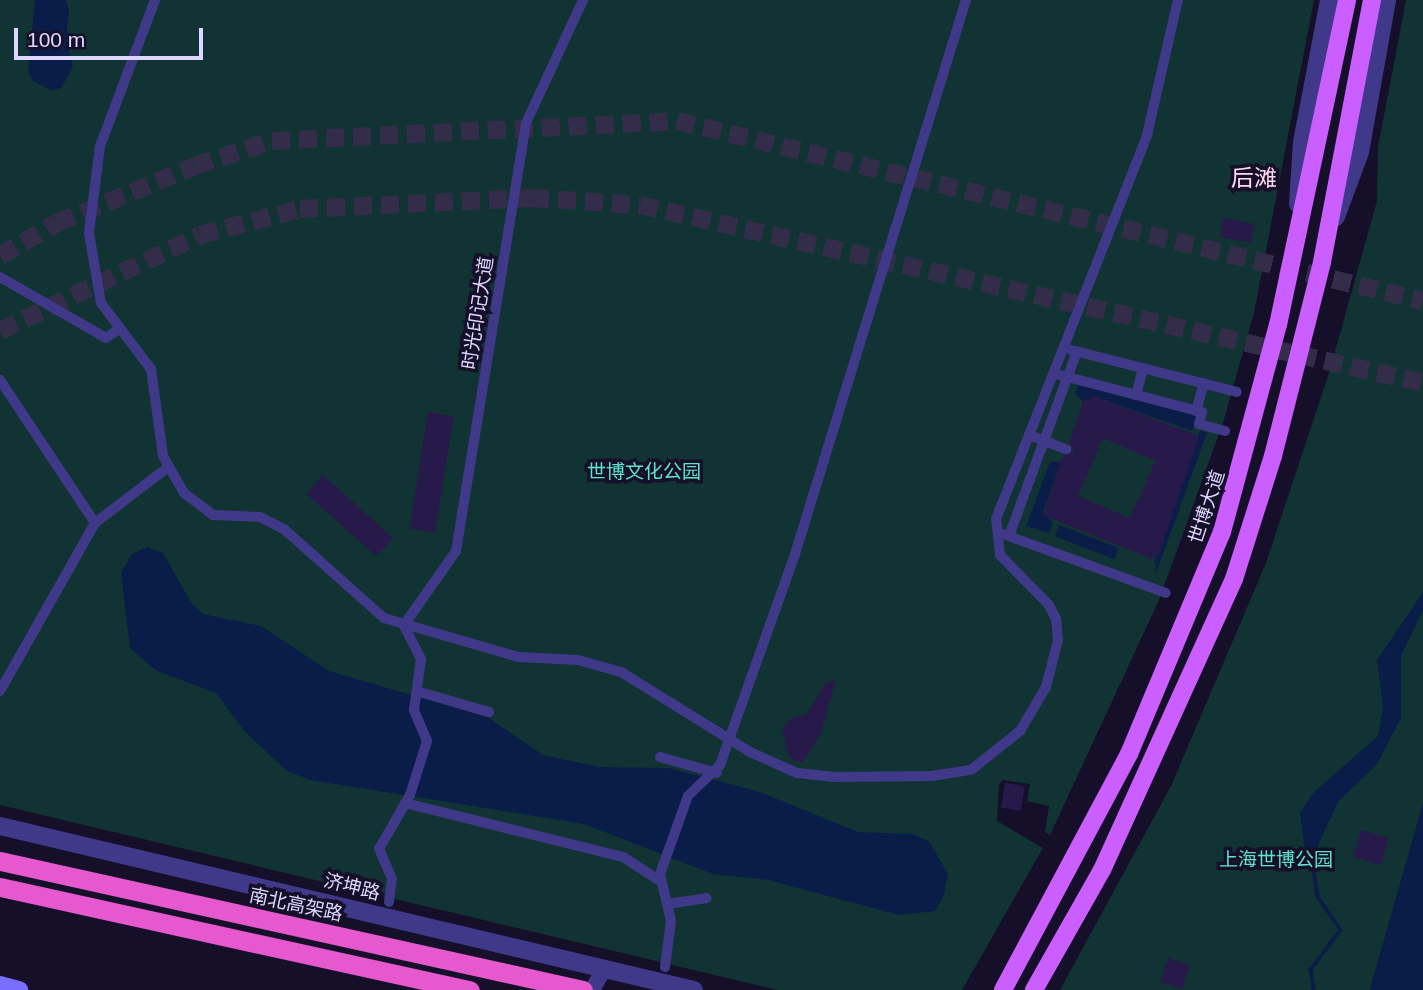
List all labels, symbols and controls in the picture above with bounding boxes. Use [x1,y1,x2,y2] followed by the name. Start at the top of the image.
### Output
[18,14,206,58] scale bar
[27,28,85,51] text: 100 m
[1231,164,1277,192] district label: 后滩
[458,255,498,371] street label: 时光印记大道
[587,461,701,483] park label: 世博文化公园
[1184,467,1230,547] street label: 世博大道
[1219,849,1333,871] park label: 上海世博公园
[322,869,382,905] street label: 济坤路
[247,884,345,926] street label: 南北高架路

